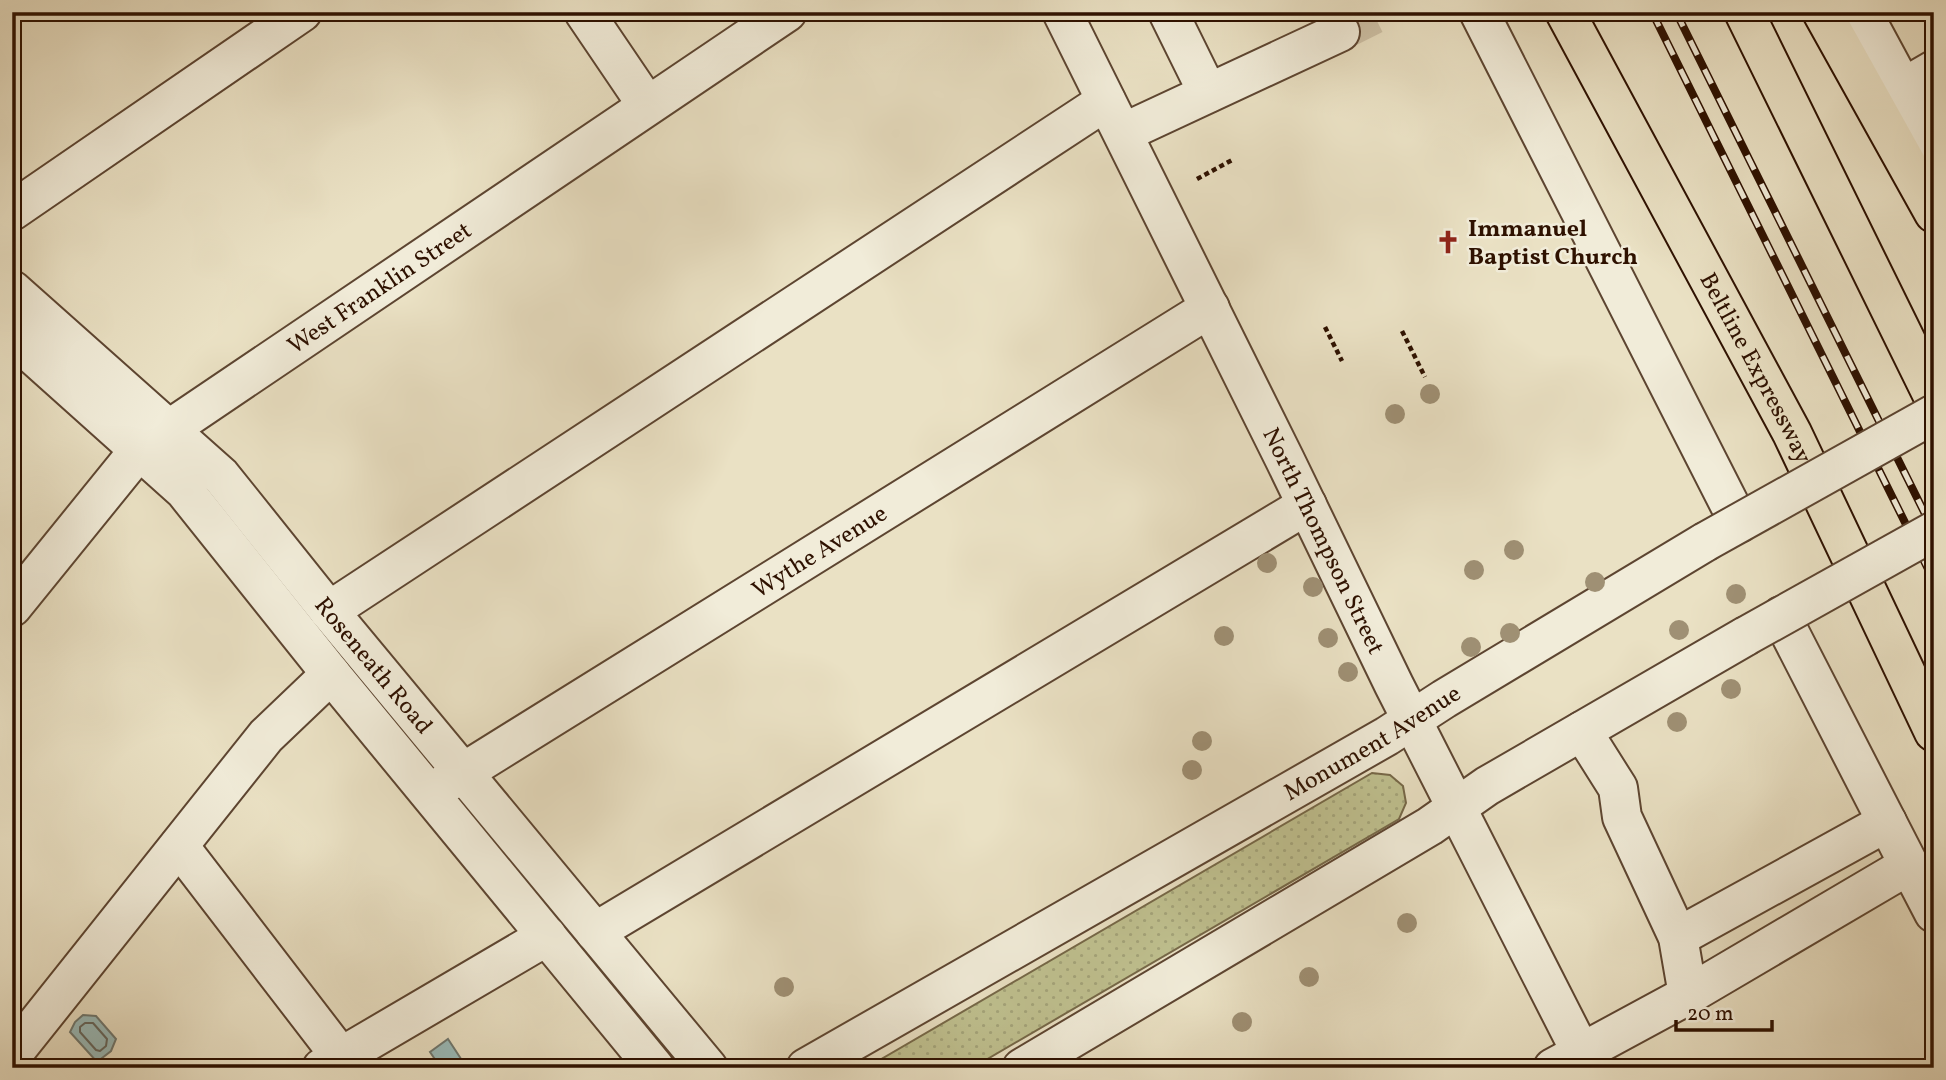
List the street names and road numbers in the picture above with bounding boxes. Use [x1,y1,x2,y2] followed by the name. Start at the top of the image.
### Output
[281,215,479,364] street label: West Franklin Street
[1690,267,1819,470] street label: Beltline Expressway
[1253,422,1392,661] street label: North Thompson Street
[746,498,894,608] street label: Wythe Avenue
[305,590,440,742] street label: Roseneath Road
[1278,678,1468,810] street label: Monument Avenue

